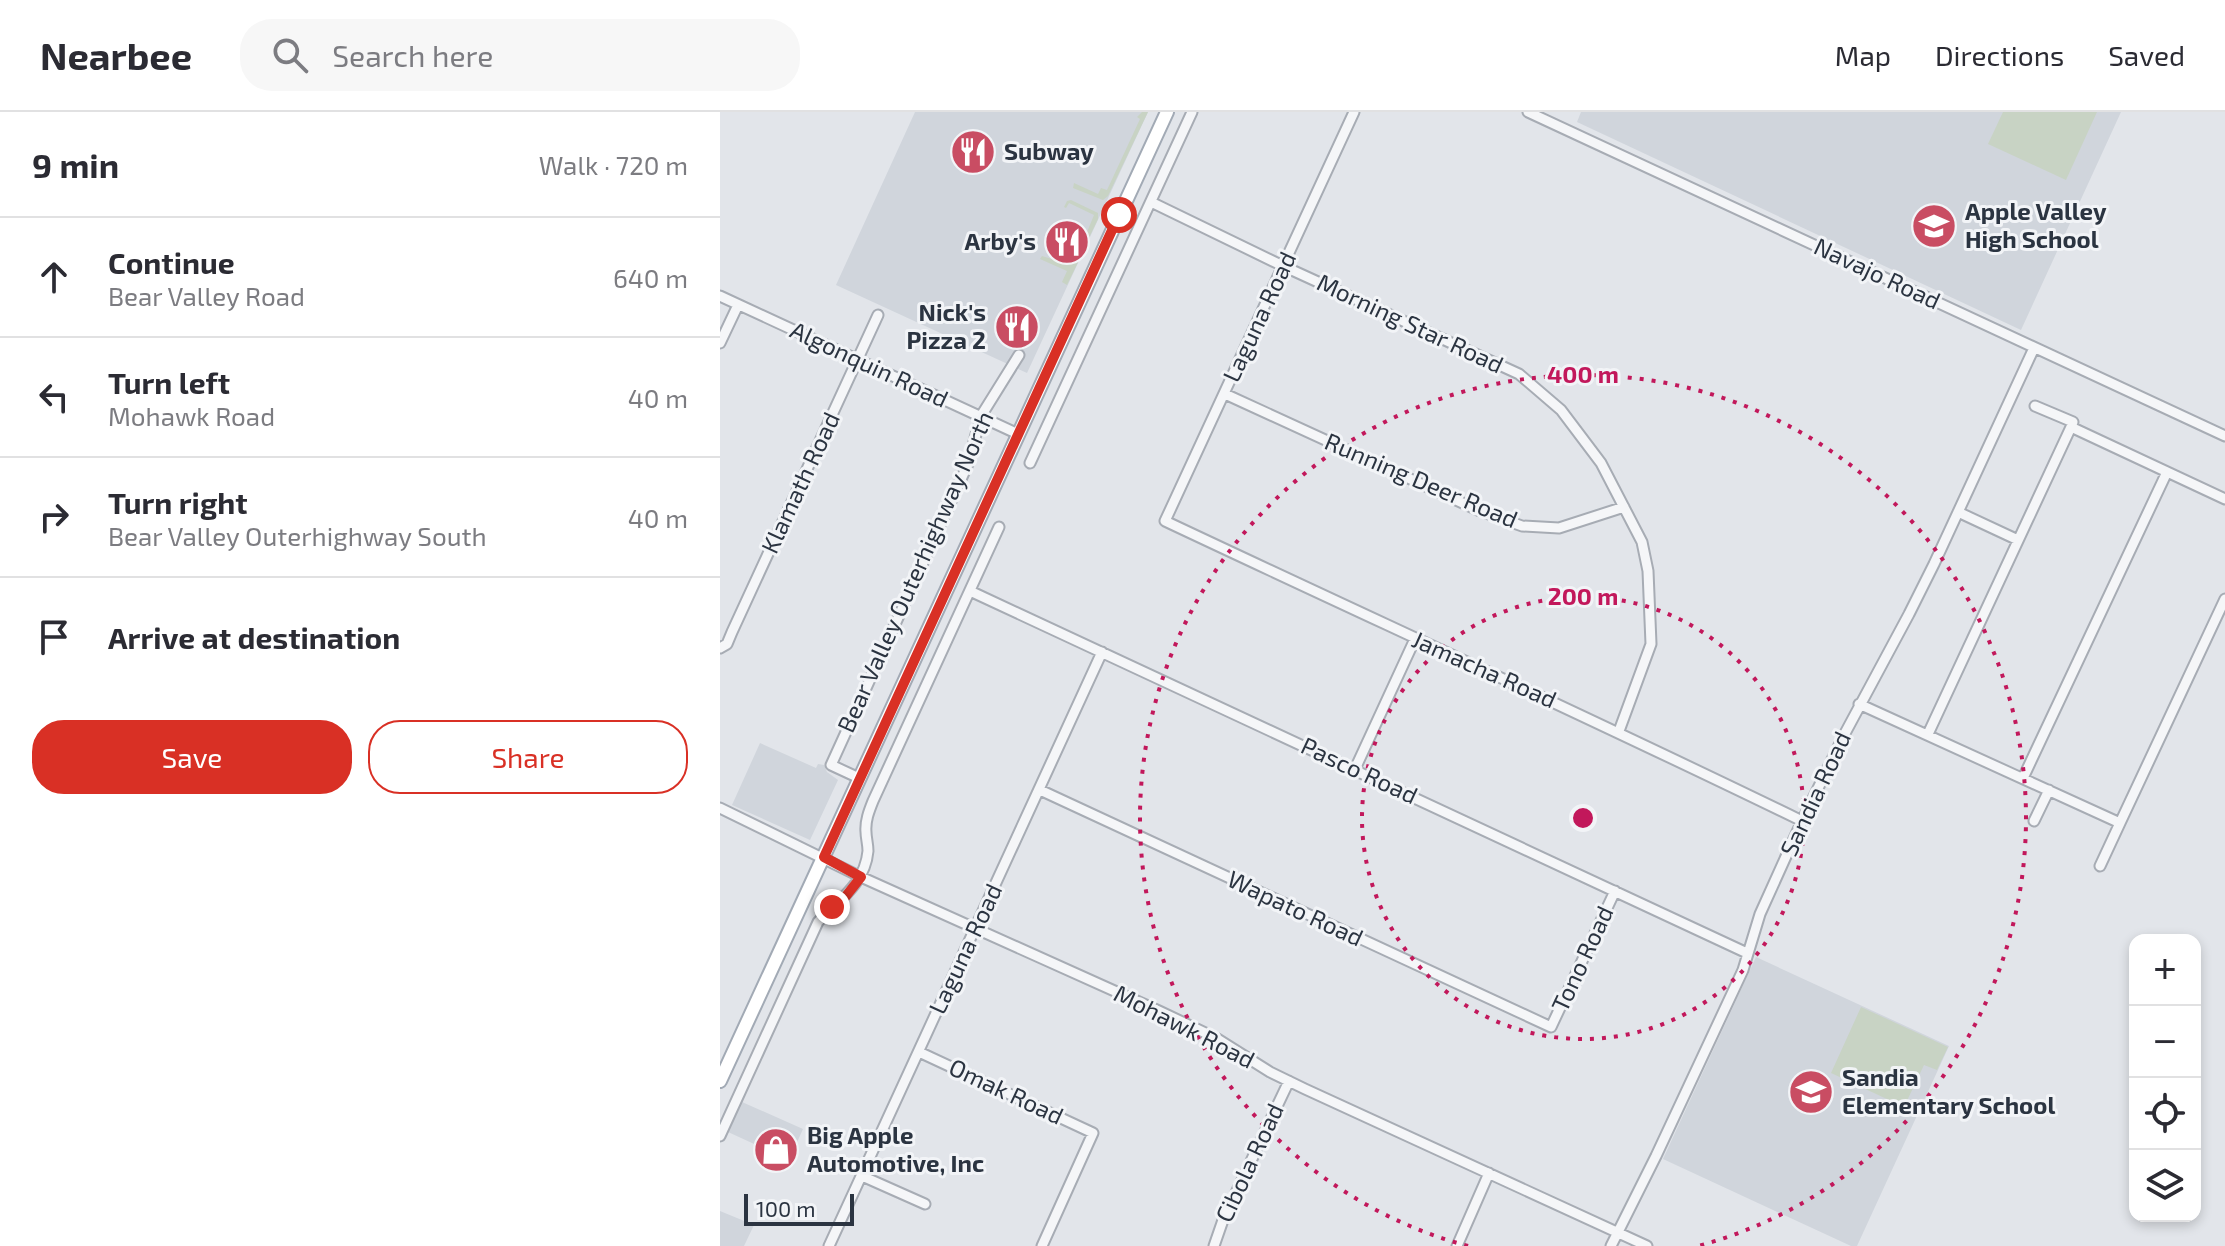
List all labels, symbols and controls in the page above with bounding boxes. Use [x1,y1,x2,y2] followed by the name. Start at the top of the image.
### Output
[240,19,800,91] search box
[40,32,192,78] text: Nearbee
[268,33,312,77] icon: search
[332,37,493,73] text: Search here
[1835,38,1891,72] text: Map
[1935,38,2064,72] text: Directions
[2108,38,2185,72] text: Saved
[949,128,997,176] restaurant icon: Subway
[1004,136,1094,165] place label: Subway
[32,144,119,185] text: 9 min
[539,149,688,180] text: Walk · 720 m
[1965,196,2107,253] place label: Apple Valley High School
[1101,197,1137,233] route start
[1910,202,1958,250] school or university icon: Apple Valley High School
[1043,218,1091,266] restaurant icon: Arby's
[965,226,1036,255] place label: Arby's
[1810,231,1945,315] street label: Navajo Road
[108,244,235,280] text: Continue
[1216,247,1301,386] street label: Laguna Road
[32,255,76,299] icon: ahead
[613,262,688,293] text: 640 m
[1313,267,1508,379] street label: Morning Star Road
[108,280,305,311] text: Bear Valley Road
[906,297,986,354] place label: Nick's Pizza 2
[993,303,1041,351] restaurant icon: Nick's Pizza 2
[786,314,953,413] street label: Algonquin Road
[1547,359,1619,388] text: 400 m
[108,364,230,400] text: Turn left
[32,375,76,419] icon: left
[628,382,688,413] text: 40 m
[108,400,275,431] text: Mohawk Road
[830,406,999,737] street label: Bear Valley Outerhighway North
[754,407,845,558] street label: Klamath Road
[1321,426,1522,533] street label: Running Deer Road
[108,484,248,520] text: Turn right
[32,495,76,539] icon: right
[628,502,688,533] text: 40 m
[108,520,487,551] text: Bear Valley Outerhighway South
[1548,581,1618,610] text: 200 m
[32,615,76,659] icon: arrive
[108,619,400,655] text: Arrive at destination
[1408,624,1561,713] street label: Jamacha Road
[32,720,352,794] button: Save
[368,720,688,794] button: Share
[1773,726,1856,860] street label: Sandia Road
[1297,730,1423,809] street label: Pasco Road
[1569,804,1597,832] centre of rings
[1223,864,1368,952] street label: Wapato Road
[922,879,1007,1018] street label: Laguna Road
[814,889,850,925] route end
[1545,901,1619,1016] street label: Tono Road
[2129,934,2201,1222] map controls
[2129,934,2201,1006] button: +
[1109,978,1260,1074] street label: Mohawk Road
[2129,1006,2201,1078] button: −
[945,1052,1068,1130] street label: Omak Road
[1842,1062,2055,1119] place label: Sandia Elementary School
[1787,1068,1835,1116] school or university icon: Sandia Elementary School
[2129,1078,2201,1150] button: locate
[1208,1098,1289,1226] street label: Cibola Road
[807,1120,984,1177] place label: Big Apple Automotive, Inc
[752,1126,800,1174] shop icon: Big Apple Automotive, Inc
[2129,1150,2201,1222] button: layers
[744,1190,854,1226] scale bar
[756,1195,815,1221] text: 100 m

